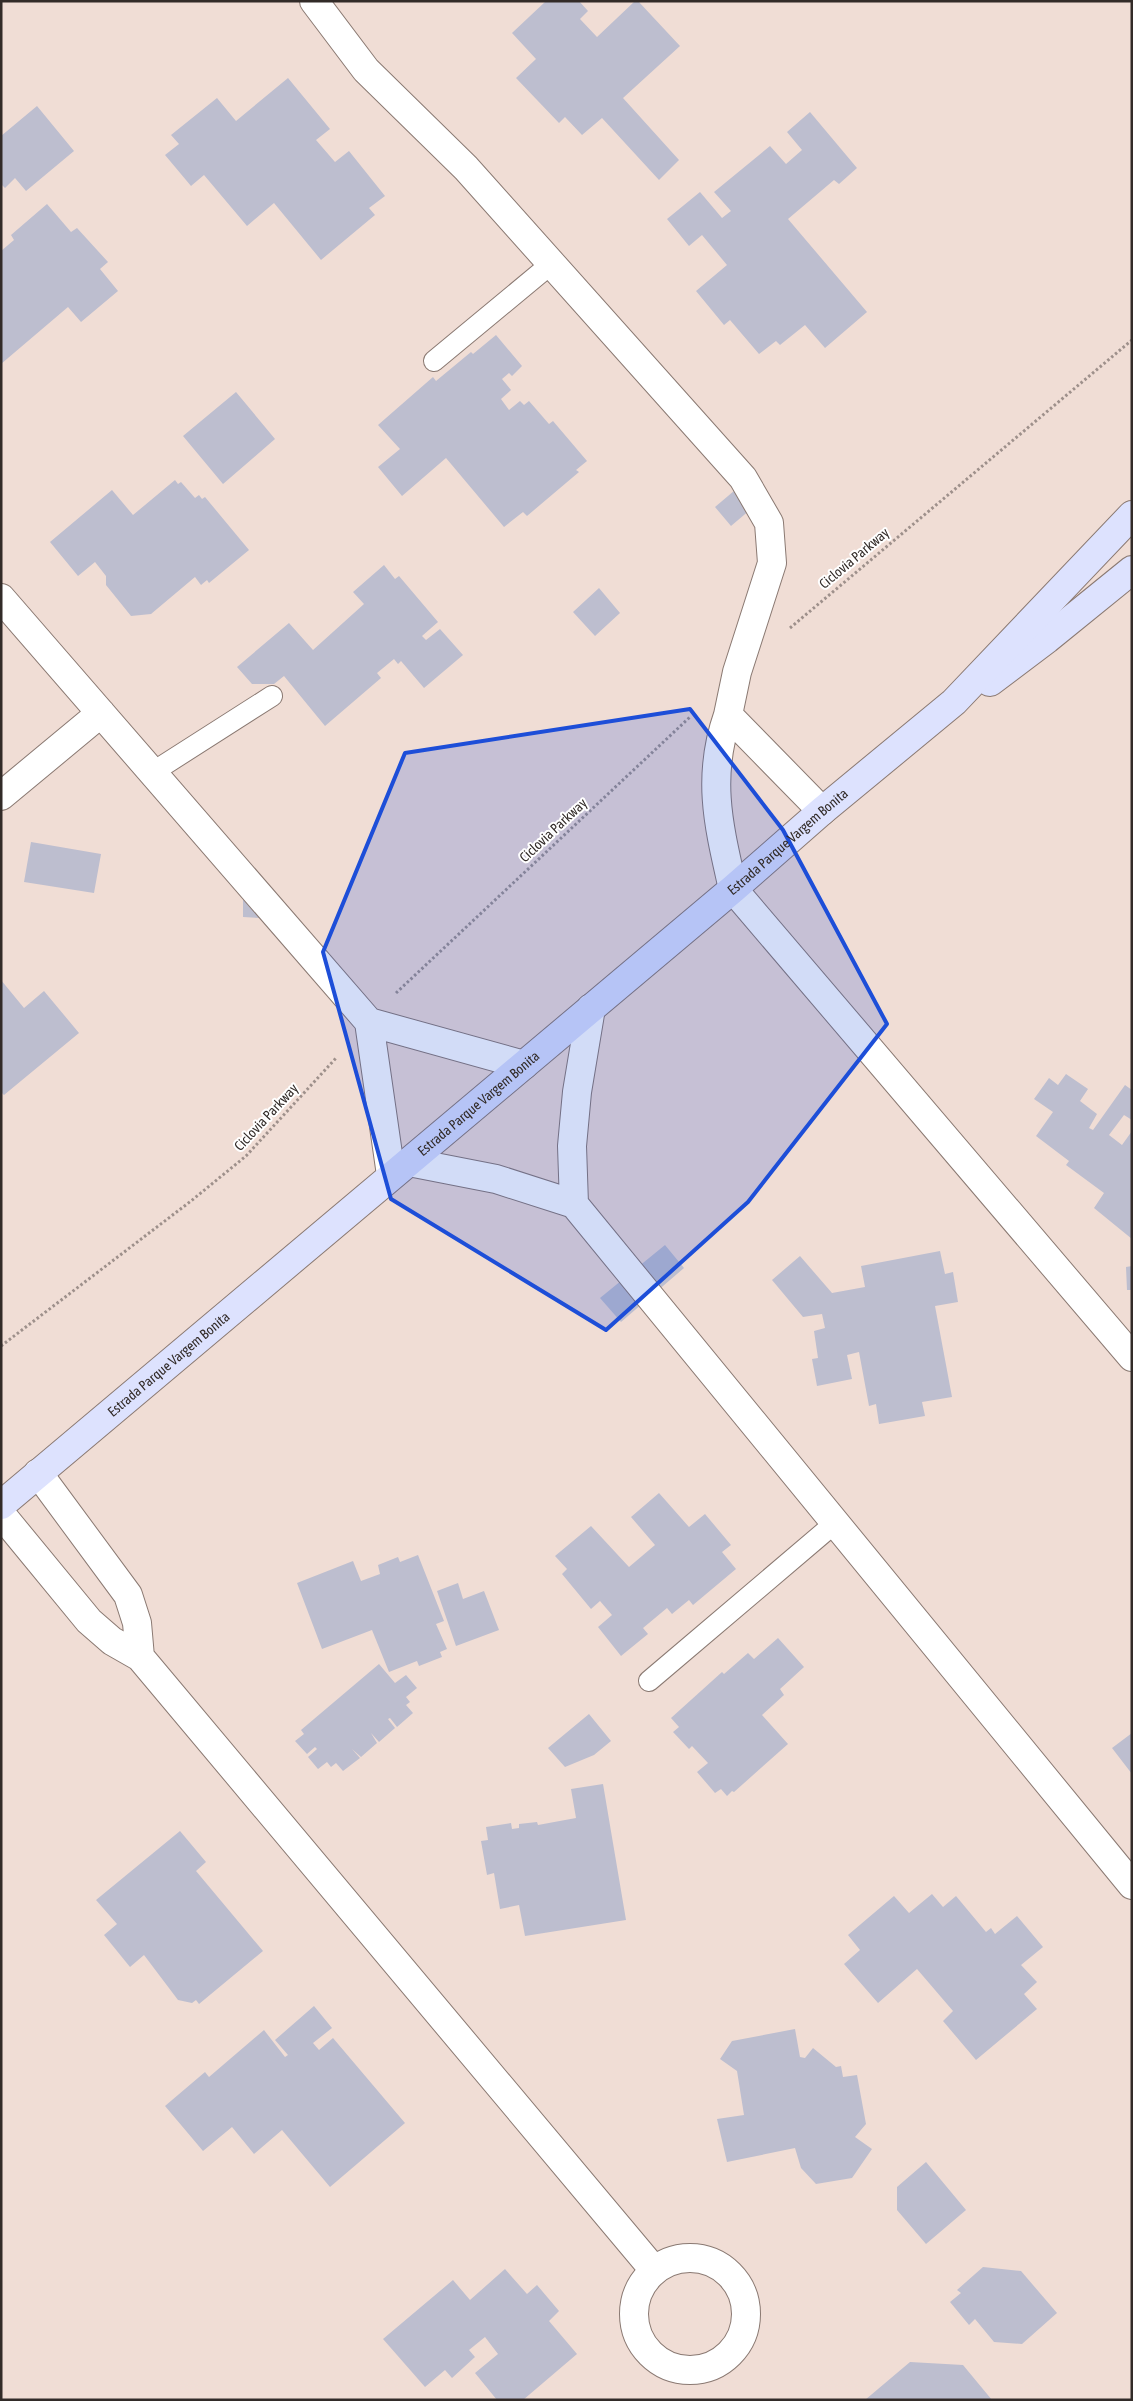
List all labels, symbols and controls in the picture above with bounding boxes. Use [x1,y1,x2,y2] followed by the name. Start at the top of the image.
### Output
[816,524,892,592] street label: Ciclovia Parkway
[724,785,851,898] street label: Estrada Parque Vargem Bonita
[516,795,590,865] street label: Ciclovia Parkway
[414,1048,543,1159] street label: Estrada Parque Vargem Bonita
[231,1080,301,1154] street label: Ciclovia Parkway
[104,1308,233,1420] street label: Estrada Parque Vargem Bonita

